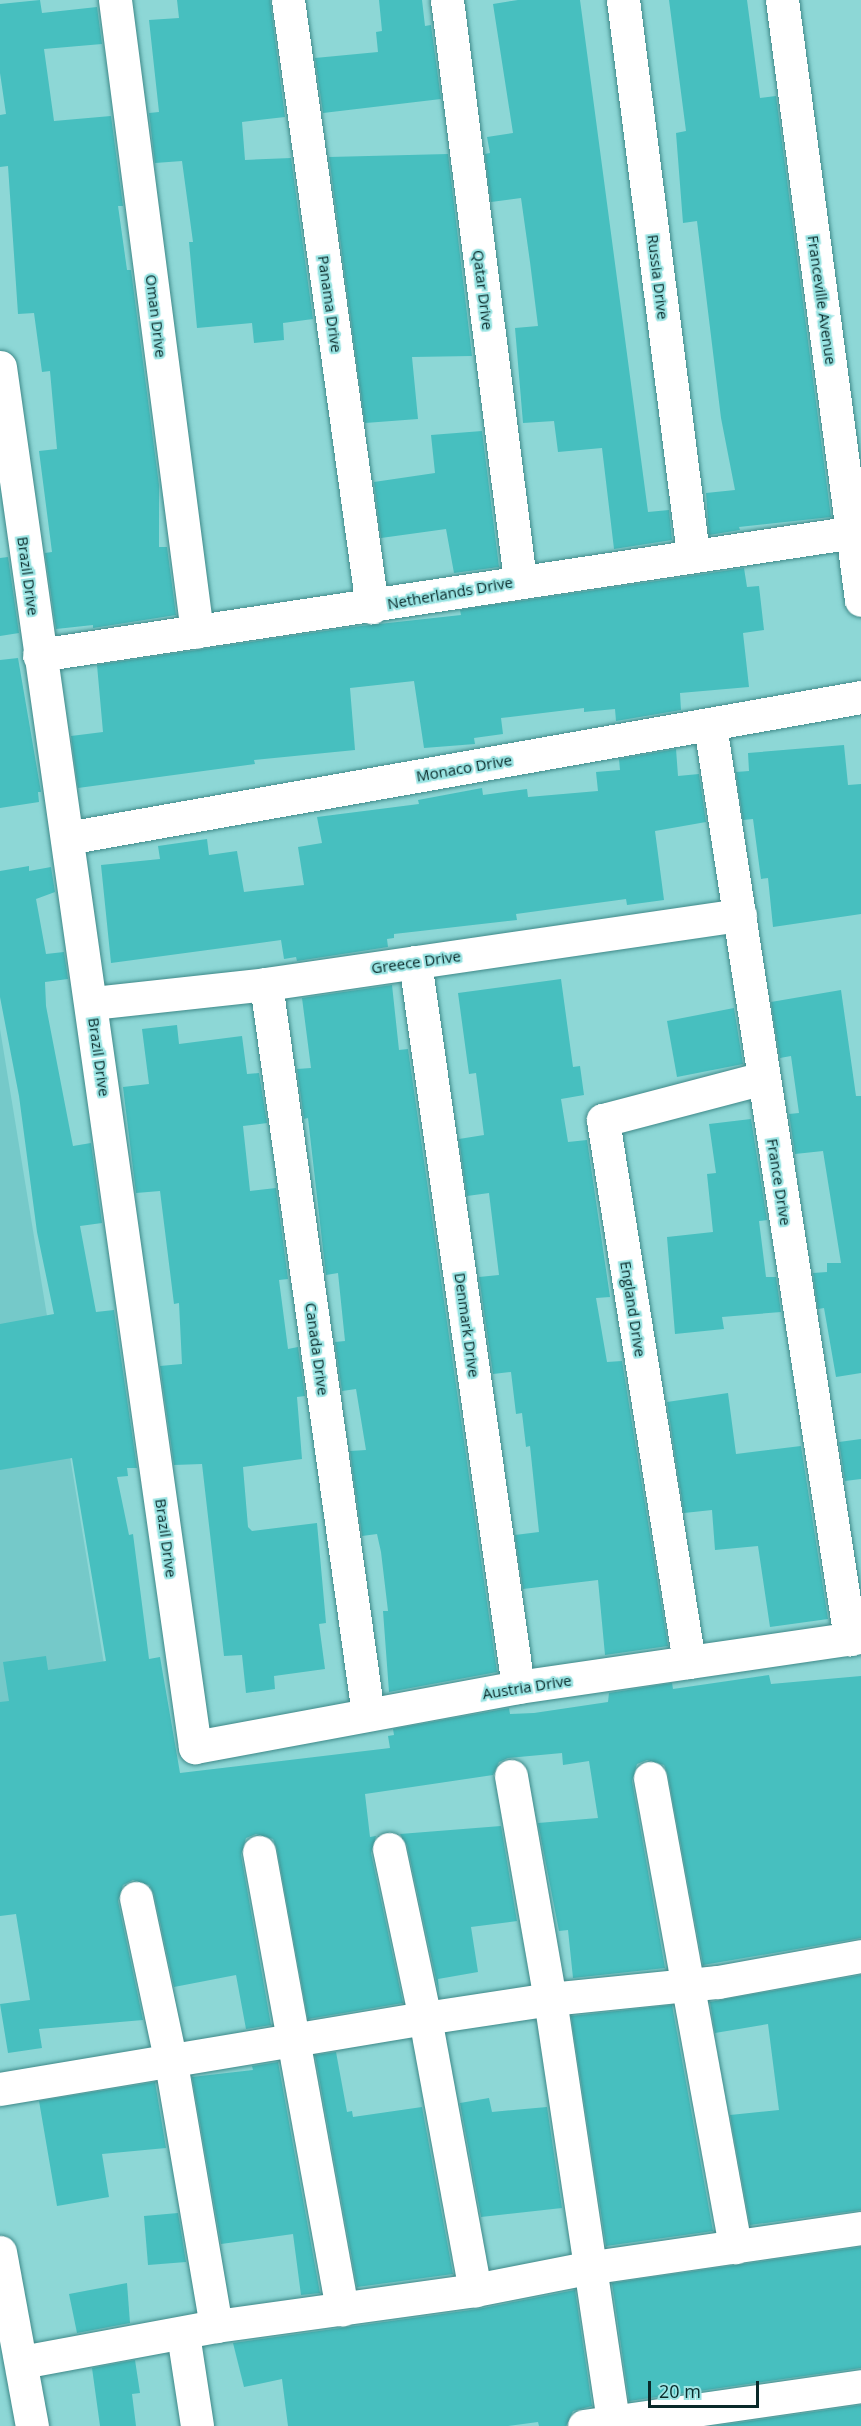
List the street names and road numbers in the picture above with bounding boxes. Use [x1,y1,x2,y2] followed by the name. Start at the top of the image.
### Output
[644,233,672,321] street label: Russia Drive
[804,234,840,366] street label: Franceville Avenue
[469,249,497,331] street label: Qatar Drive
[314,254,346,354] street label: Panama Drive
[142,273,170,359] street label: Oman Drive
[14,535,42,617] street label: Brazil Drive
[386,573,514,613] street label: Netherlands Drive
[415,751,513,785] street label: Monaco Drive
[370,947,462,977] street label: Greece Drive
[85,1016,113,1098] street label: Brazil Drive
[763,1137,795,1227] street label: France Drive
[617,1260,649,1358] street label: England Drive
[451,1272,483,1378] street label: Denmark Drive
[302,1301,332,1397] street label: Canada Drive
[152,1497,180,1579] street label: Brazil Drive
[481,1671,573,1703] street label: Austria Drive

